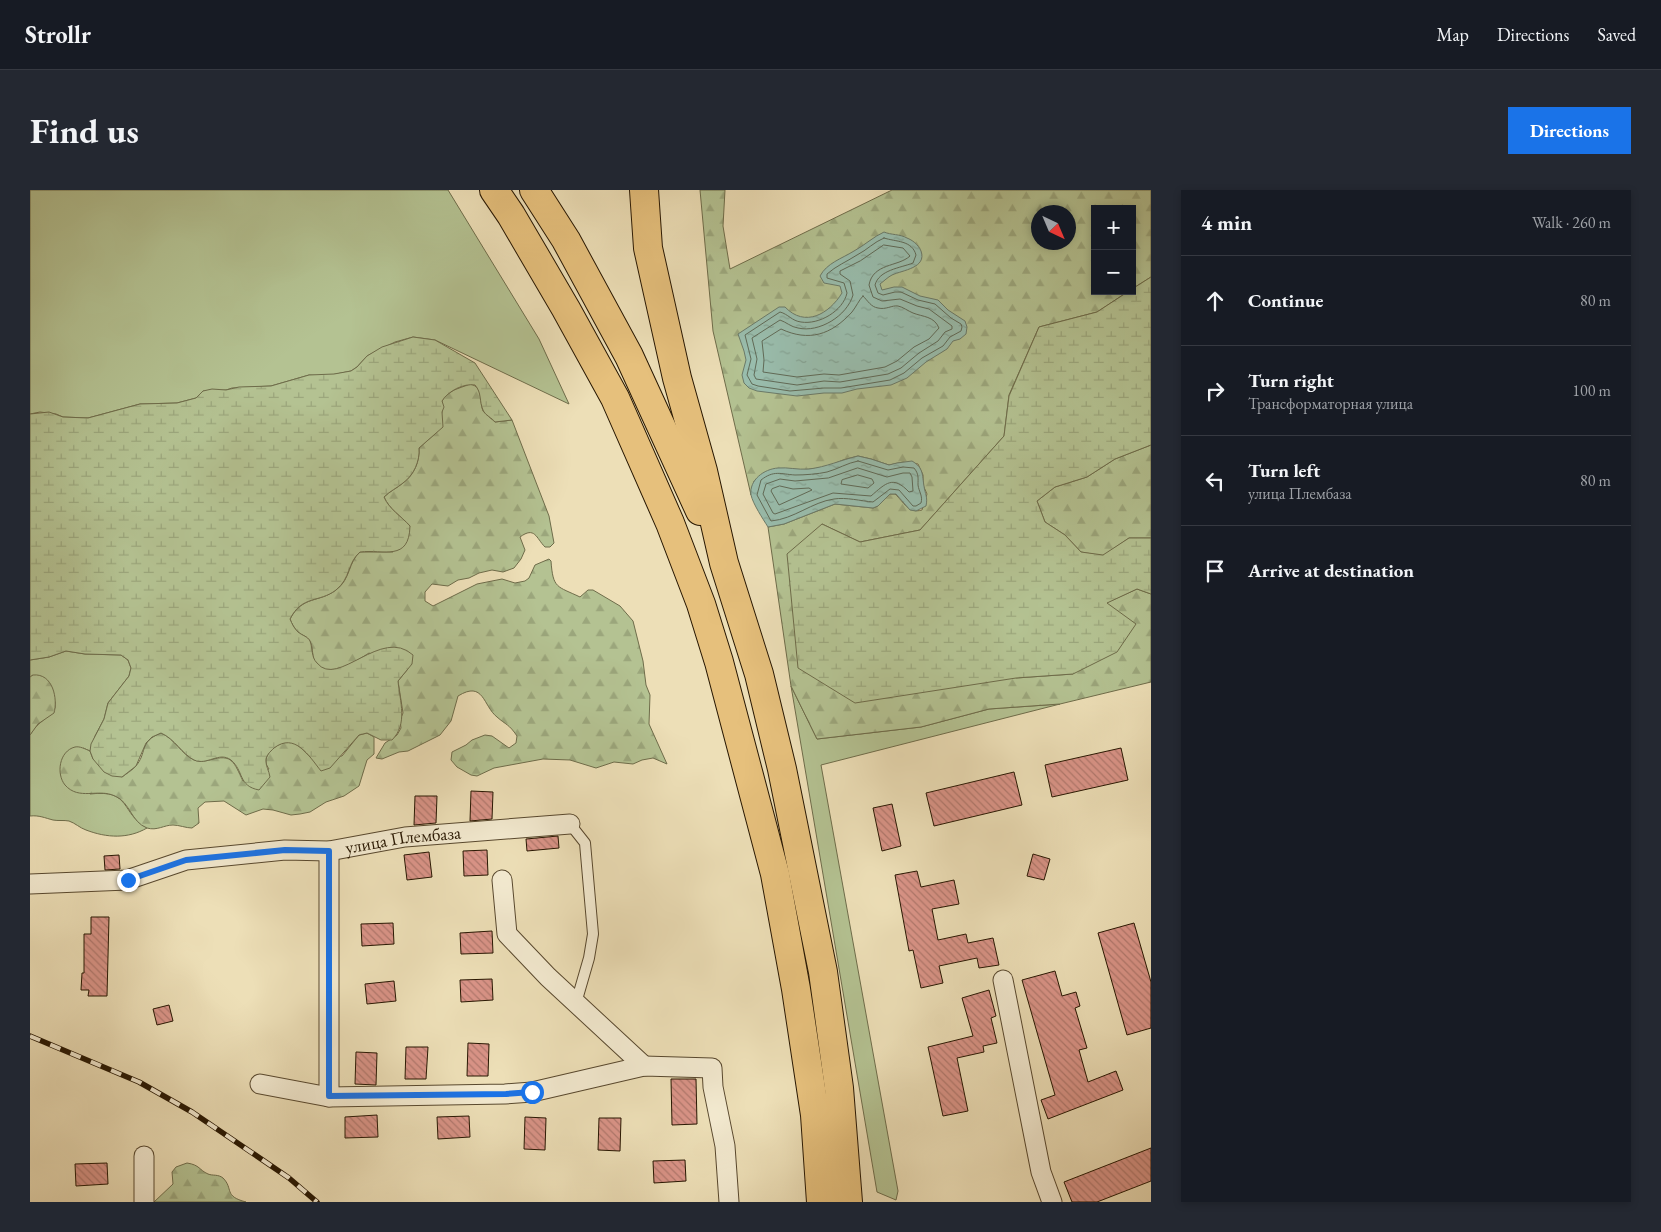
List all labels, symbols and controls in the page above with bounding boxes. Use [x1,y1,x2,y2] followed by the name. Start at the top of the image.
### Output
[25,19,91,50] text: Strollr
[1437,23,1469,46] text: Map
[1497,23,1569,46] text: Directions
[1597,23,1636,46] text: Saved
[1508,107,1631,154] button: Directions
[30,108,139,153] text: Find us
[1031,205,1076,250] north arrow
[1091,205,1136,295] map controls
[1091,205,1136,250] button: +
[1201,209,1252,236] text: 4 min
[1532,212,1611,233] text: Walk · 260 m
[1091,250,1136,295] button: −
[1201,287,1229,315] icon: ahead
[1248,288,1323,313] text: Continue
[1580,290,1611,311] text: 80 m
[1248,368,1334,393] text: Turn right
[1201,377,1229,405] icon: right
[1572,380,1611,401] text: 100 m
[1248,393,1413,414] text: Трансформаторная улица
[1248,458,1320,483] text: Turn left
[1201,467,1229,495] icon: left
[1580,470,1611,491] text: 80 m
[1248,483,1352,504] text: улица Плембаза
[1201,557,1229,585] icon: arrive
[1248,558,1414,583] text: Arrive at destination
[343,821,463,859] street label: улица Плембаза
[117,869,140,892] route end
[521,1081,544,1104] route start

